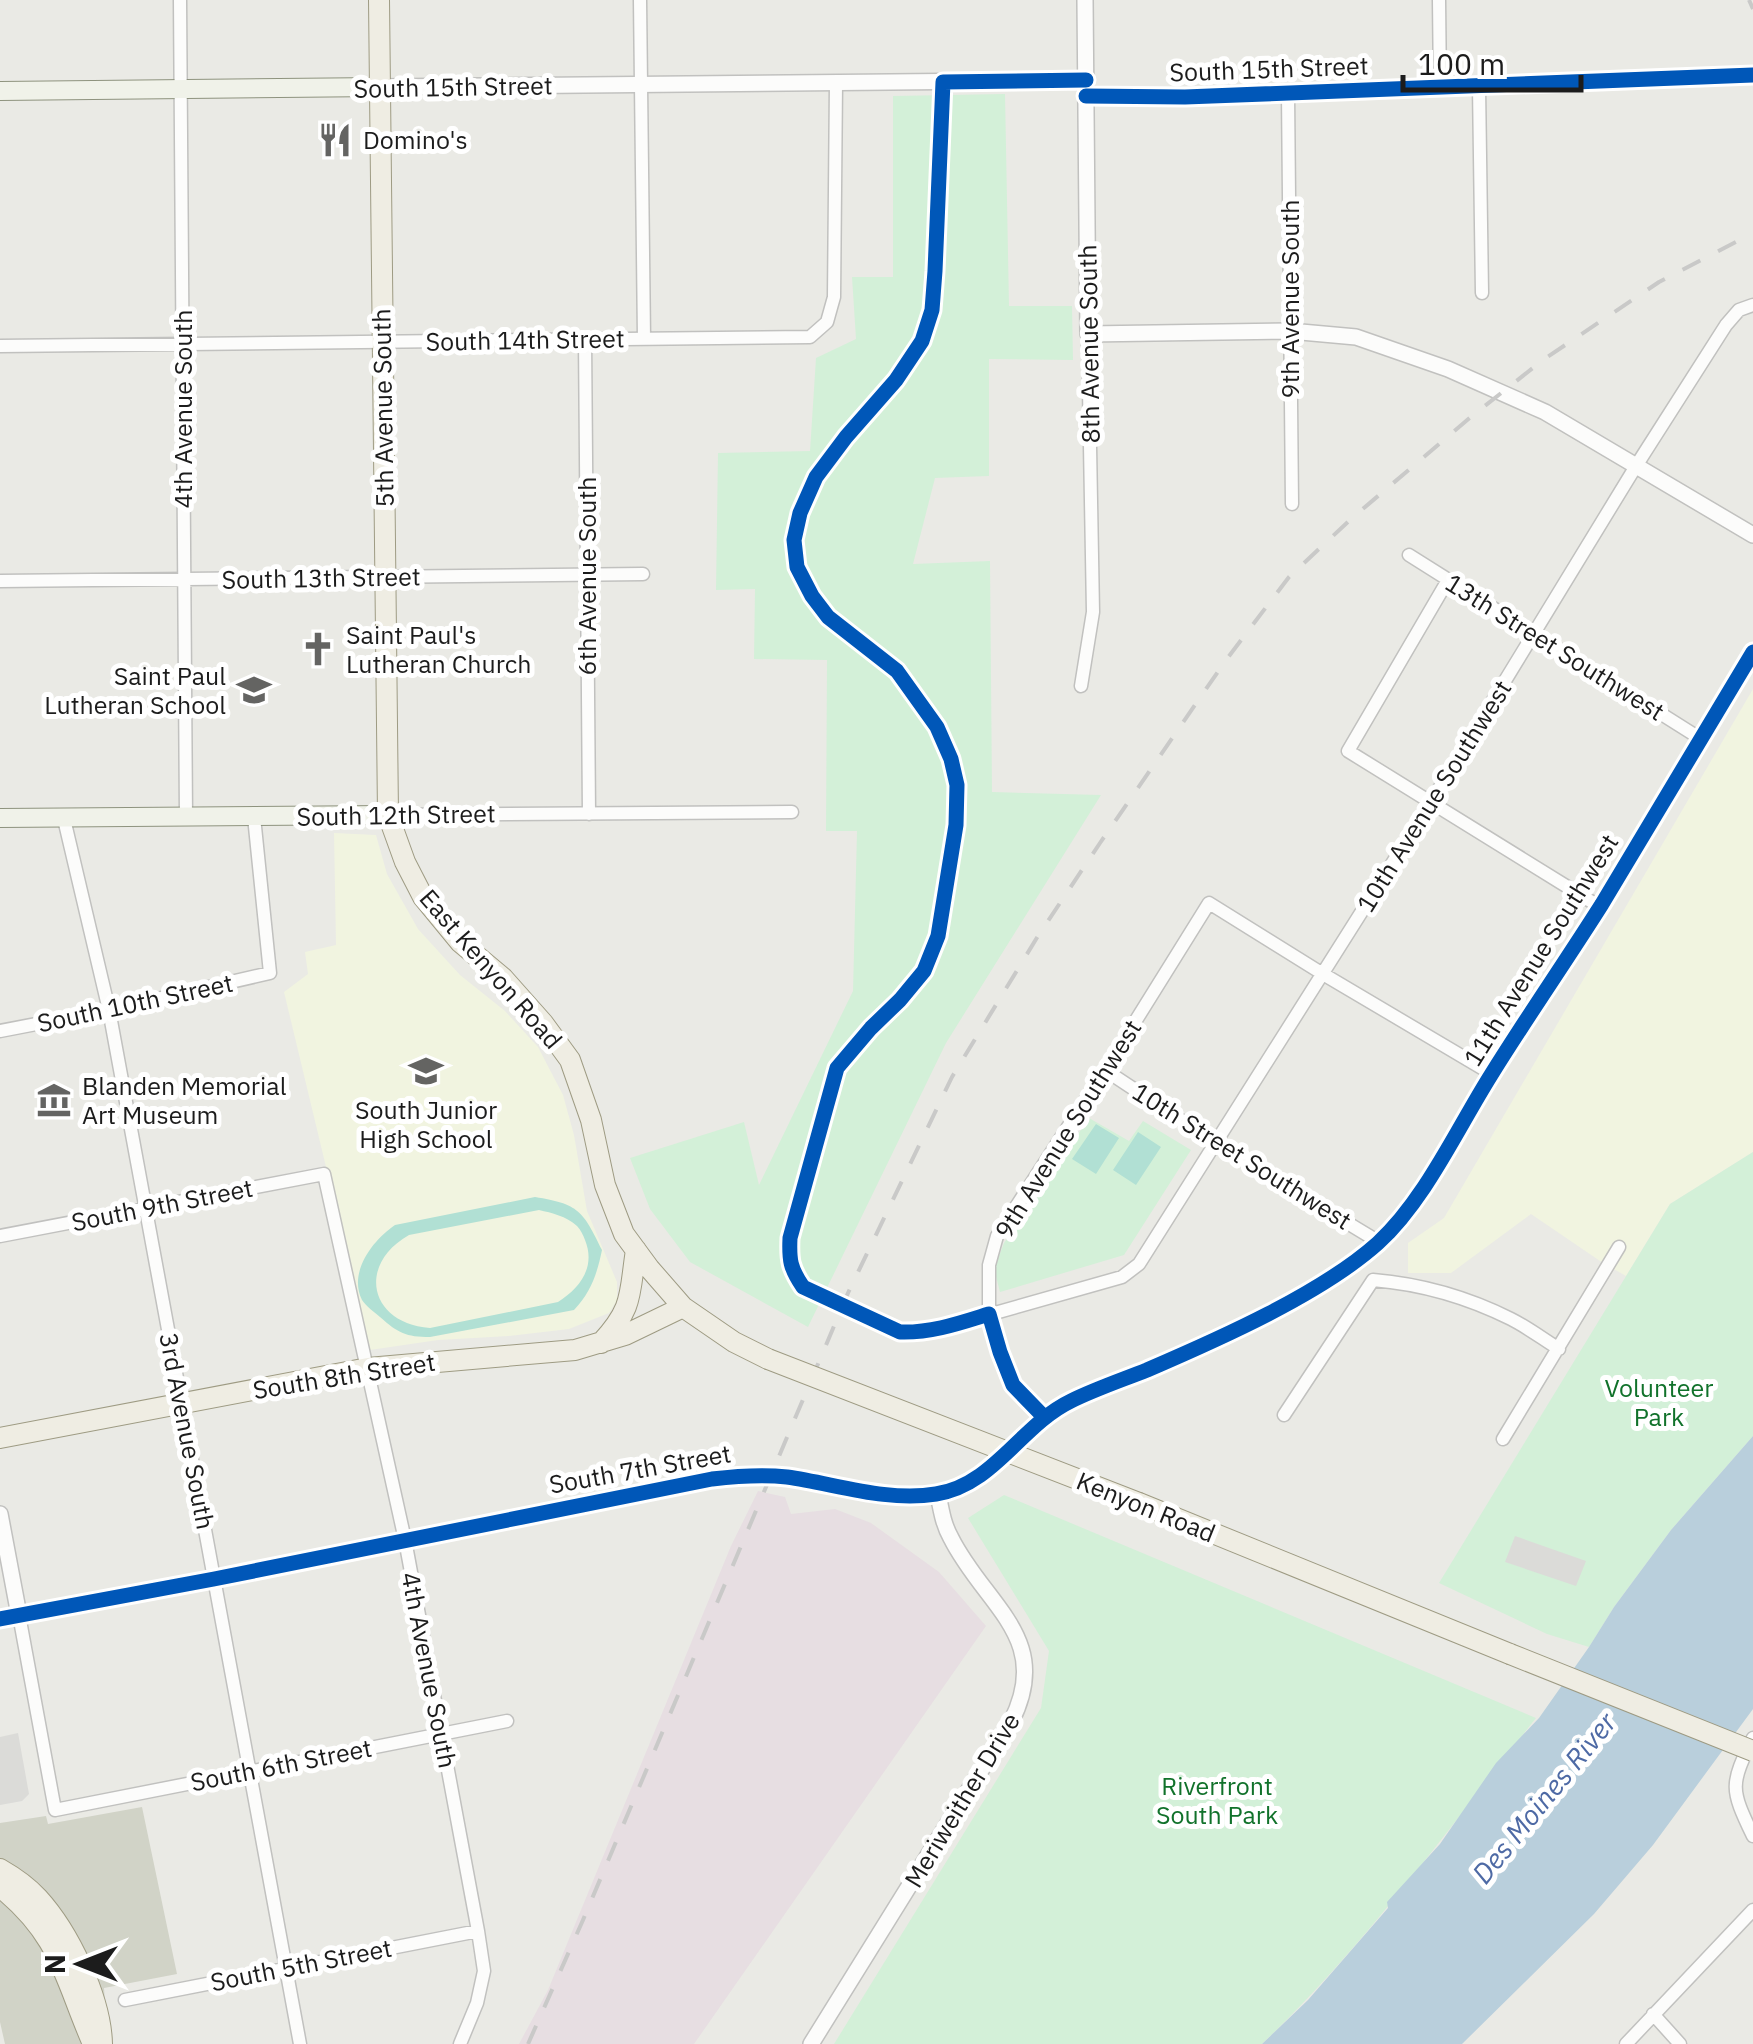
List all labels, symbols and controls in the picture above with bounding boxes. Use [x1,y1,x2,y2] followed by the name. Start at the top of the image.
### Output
[1403,30,1580,92] scale bar
[1418,44,1505,83] text: 100 m
[1169,49,1369,88] street label: South 15th Street
[353,68,553,105] street label: South 15th Street
[316,121,354,159] restaurant icon: Domino's
[363,123,468,156] place label: Domino's
[1273,200,1306,398] street label: 9th Avenue South
[1070,244,1107,444] street label: 8th Avenue South
[364,308,401,508] street label: 5th Avenue South
[166,310,199,508] street label: 4th Avenue South
[425,321,625,358] street label: South 14th Street
[570,477,603,675] street label: 6th Avenue South
[221,559,421,596] street label: South 13th Street
[1439,566,1671,727] street label: 13th Street Southwest
[346,618,531,680] place label: Saint Paul's Lutheran Church
[299,630,337,668] church icon: Saint Paul's Lutheran Church
[44,659,226,721] place label: Saint Paul Lutheran School
[235,671,273,709] school or university icon: Saint Paul Lutheran School
[1349,674,1518,918] street label: 10th Avenue Southwest
[296,796,496,833] street label: South 12th Street
[1456,828,1625,1072] street label: 11th Avenue Southwest
[413,882,570,1056] street label: East Kenyon Road
[34,966,236,1039] street label: South 10th Street
[987,1013,1148,1245] street label: 9th Avenue Southwest
[407,1052,445,1090] school or university icon: South Junior High School
[82,1069,287,1131] place label: Blanden Memorial Art Museum
[1126,1075,1358,1236] street label: 10th Street Southwest
[35,1081,73,1119] museum icon: Blanden Memorial Art Museum
[355,1093,497,1155] place label: South Junior High School
[68,1171,255,1238] street label: South 9th Street
[152,1330,223,1532] street label: 3rd Avenue South
[250,1345,437,1406] street label: South 8th Street
[1605,1371,1713,1433] park label: Volunteer Park
[546,1436,733,1501] street label: South 7th Street
[1072,1464,1220,1549] street label: Kenyon Road
[394,1569,465,1771] street label: 4th Avenue South
[1463,1704,1625,1891] water label: Des Moines River
[896,1706,1027,1893] street label: Meriweither Drive
[187,1731,374,1798] street label: South 6th Street
[1156,1769,1278,1831] park label: Riverfront South Park
[30,1914,130,2014] north arrow
[207,1931,394,1998] street label: South 5th Street
[36,1954,73,1974] text: N

